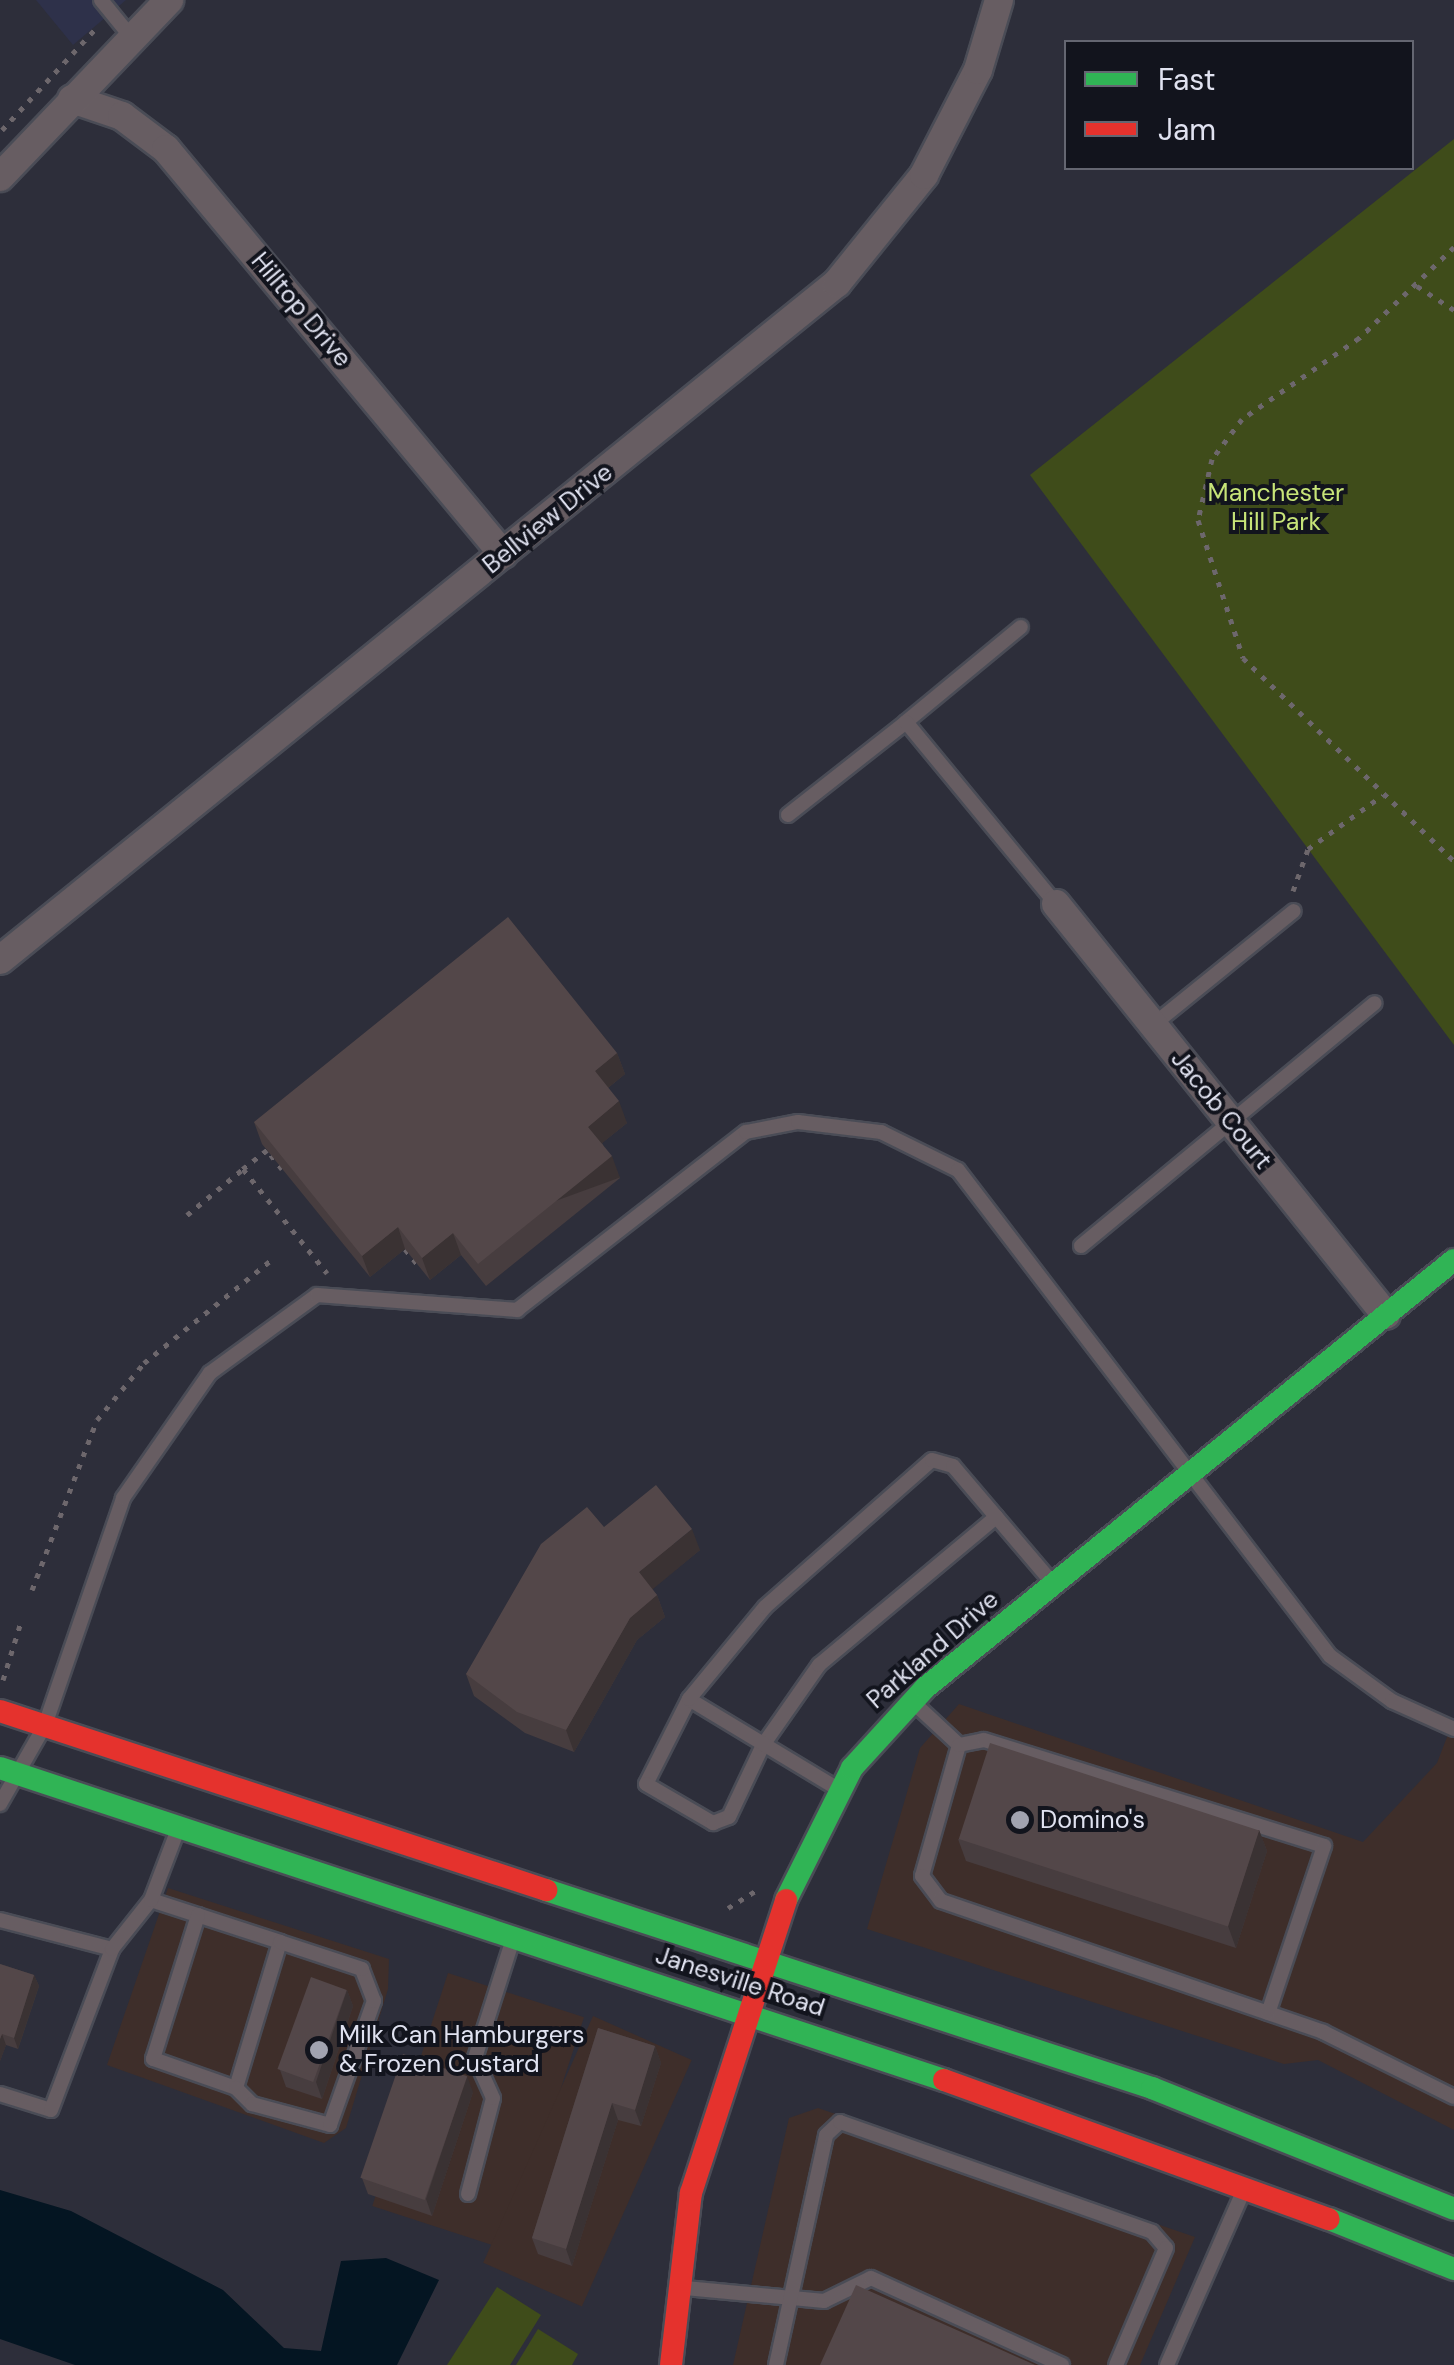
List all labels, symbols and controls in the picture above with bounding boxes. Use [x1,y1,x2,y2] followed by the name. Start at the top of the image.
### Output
[1064,40,1414,170] legend
[1158,60,1216,99] text: Fast
[1158,110,1216,149] text: Jam
[245,247,357,373] street label: Hilltop Drive
[477,458,619,580] street label: Bellview Drive
[1208,479,1344,538] park label: Manchester Hill Park
[1164,1045,1278,1175] street label: Jacob Court
[861,1585,1005,1715] street label: Parkland Drive
[1040,1805,1145,1835] place label: Domino's
[1009,1809,1031,1831] marker: Domino's
[652,1941,828,2023] street label: Janesville Road
[339,2021,585,2080] place label: Milk Can Hamburgers & Frozen Custard
[308,2039,330,2061] marker: Milk Can Hamburgers & Frozen Custard

